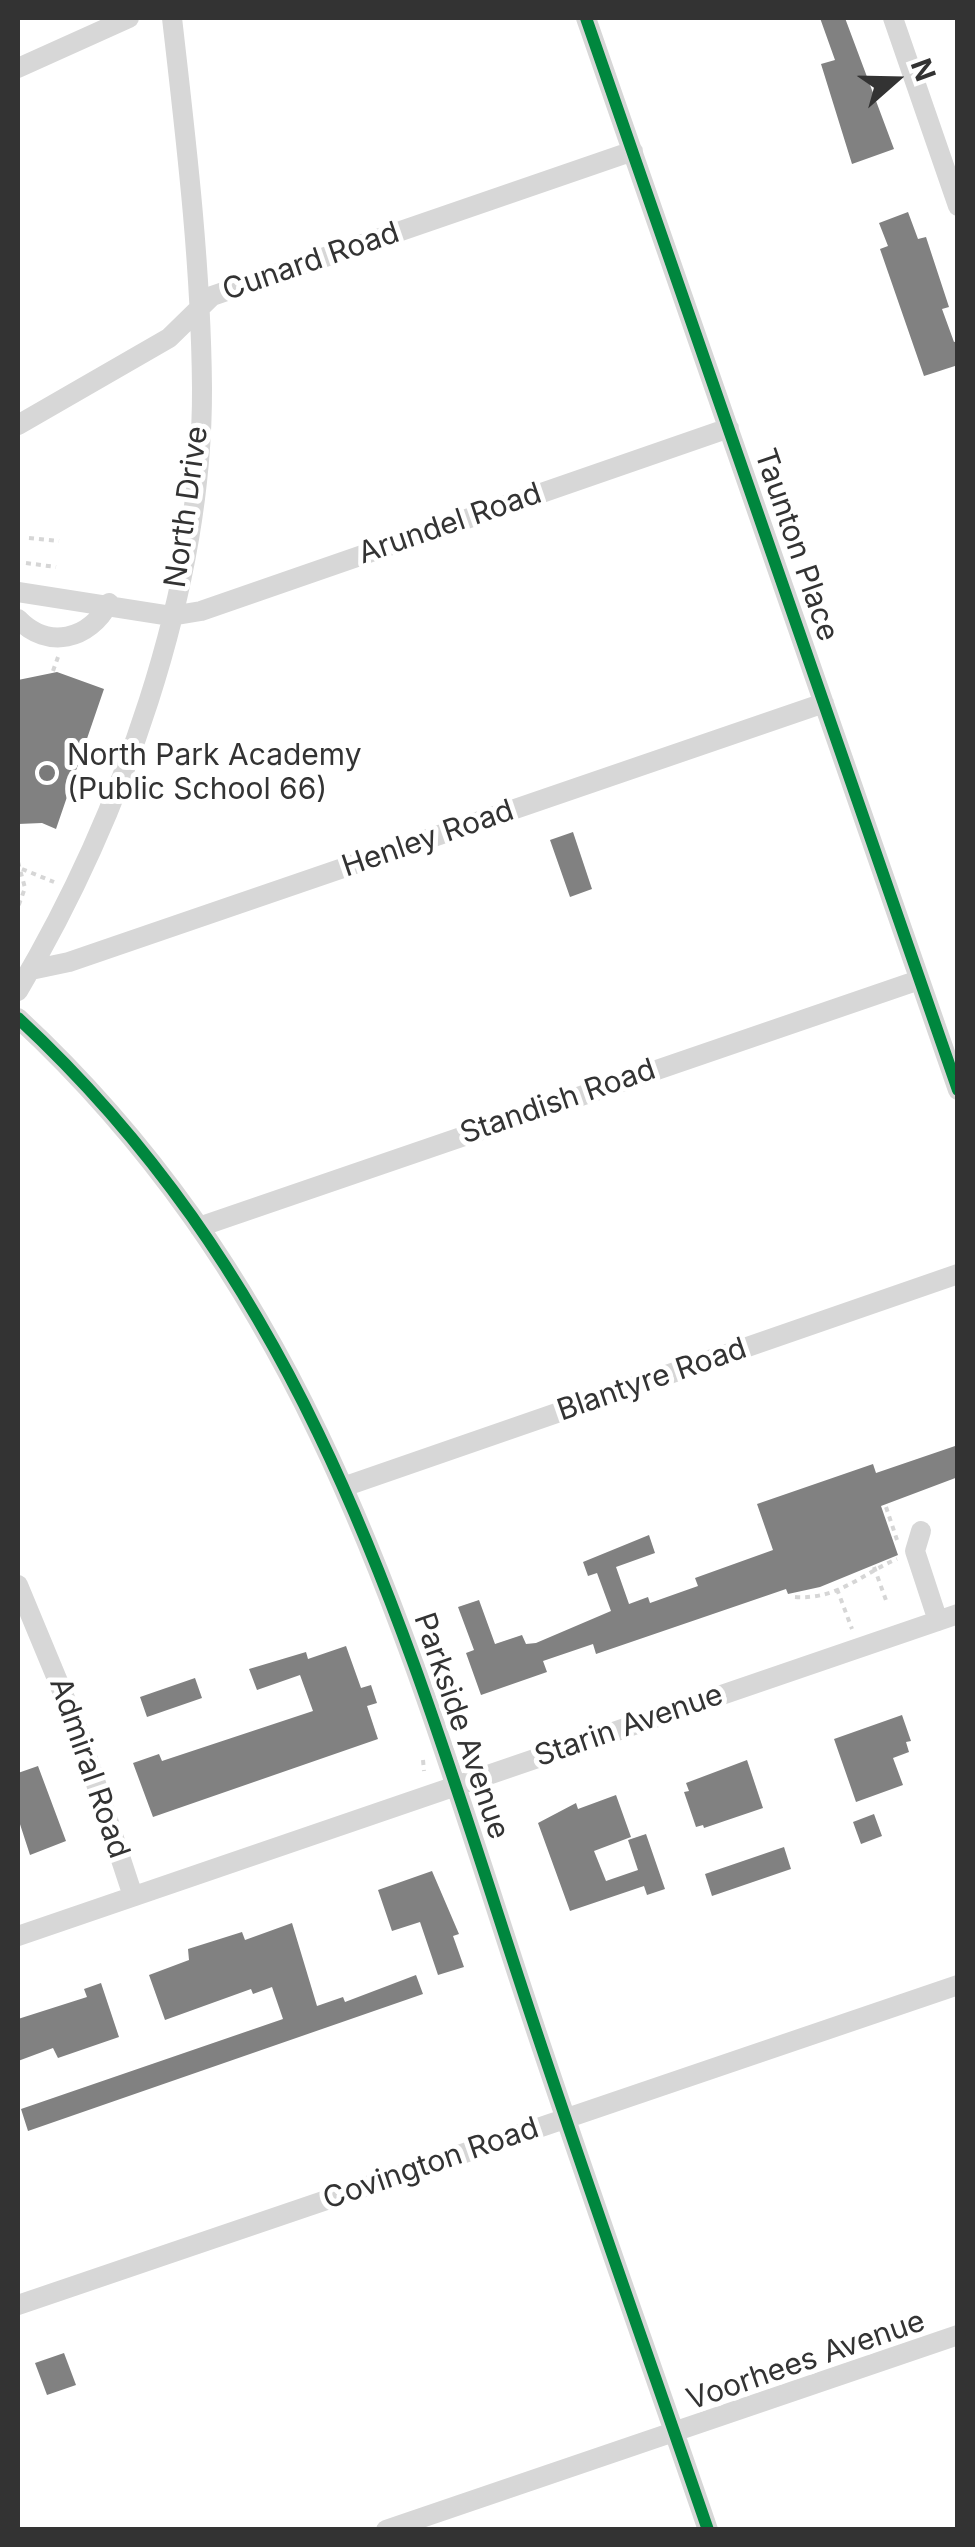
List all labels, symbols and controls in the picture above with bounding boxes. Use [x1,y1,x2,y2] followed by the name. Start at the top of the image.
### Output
[845,30,945,130] north arrow
[904,54,943,86] text: N
[218,215,404,309] street label: Cunard Road
[158,424,216,590] street label: North Drive
[746,444,846,646] street label: Taunton Place
[354,476,546,572] street label: Arundel Road
[67,738,362,808] place label: North Park Academy (Public School 66)
[36,762,58,784] marker: North Park Academy (Public School 66)
[337,793,519,885] street label: Henley Road
[456,1052,660,1152] street label: Standish Road
[553,1331,751,1429] street label: Blantyre Road
[405,1608,517,1844] street label: Parkside Avenue
[41,1673,137,1863] street label: Admiral Road
[530,1677,728,1775] street label: Starin Avenue
[318,2110,544,2218] street label: Covington Road
[682,2303,930,2419] street label: Voorhees Avenue

